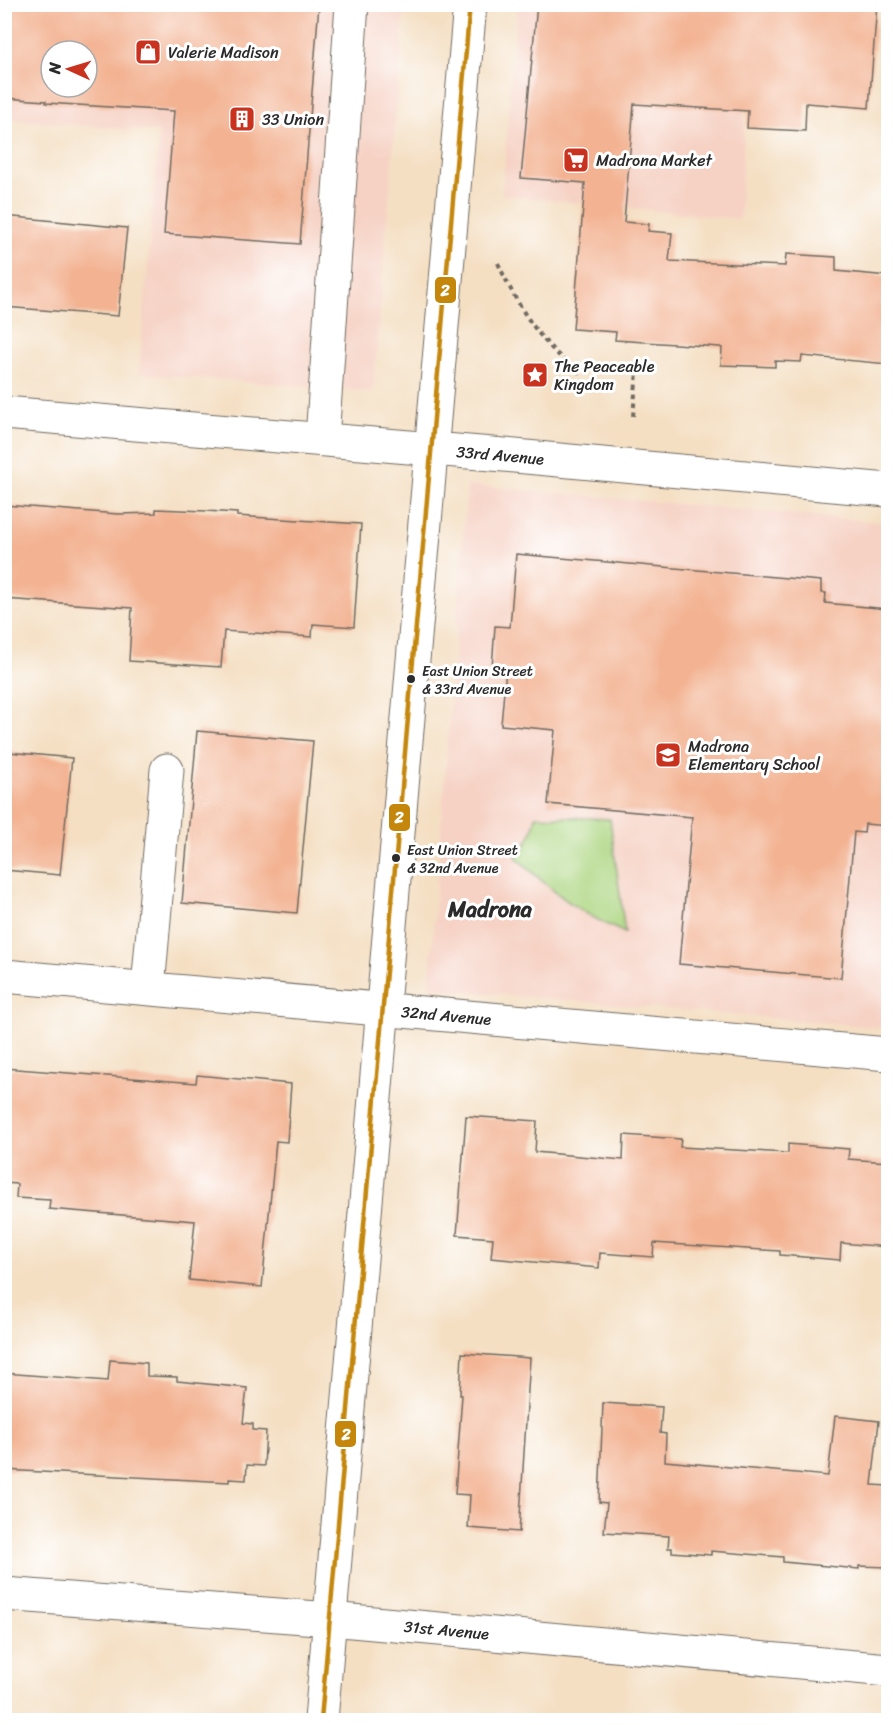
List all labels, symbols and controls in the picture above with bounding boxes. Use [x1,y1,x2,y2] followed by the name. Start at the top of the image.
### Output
[133,37,163,67] shop icon: Valerie Madison
[168,38,279,67] place label: Valerie Madison
[39,39,99,99] north arrow
[40,61,69,76] text: N
[227,104,257,134] building icon: 33 Union
[262,105,324,134] place label: 33 Union
[561,145,591,175] supermarket icon: Madrona Market
[596,146,712,175] place label: Madrona Market
[434,276,457,304] line badge: 2
[439,276,450,305] text: 2
[554,352,655,399] place label: The Peaceable Kingdom
[520,360,550,390] place icon: The Peaceable Kingdom
[455,437,546,473] street label: 33rd Avenue
[422,659,533,702] place label: East Union Street & 33rd Avenue
[405,673,417,685] marker: East Union Street & 33rd Avenue
[688,732,820,779] place label: Madrona Elementary School
[653,740,683,770] school or university icon: Madrona Elementary School
[388,803,411,832] line badge: 2
[393,803,404,832] text: 2
[407,838,518,881] place label: East Union Street & 32nd Avenue
[390,852,402,864] marker: East Union Street & 32nd Avenue
[447,890,533,929] district label: Madrona
[400,997,493,1033] street label: 32nd Avenue
[334,1420,357,1448] line badge: 2
[340,1420,351,1449] text: 2
[403,1611,491,1648] street label: 31st Avenue

